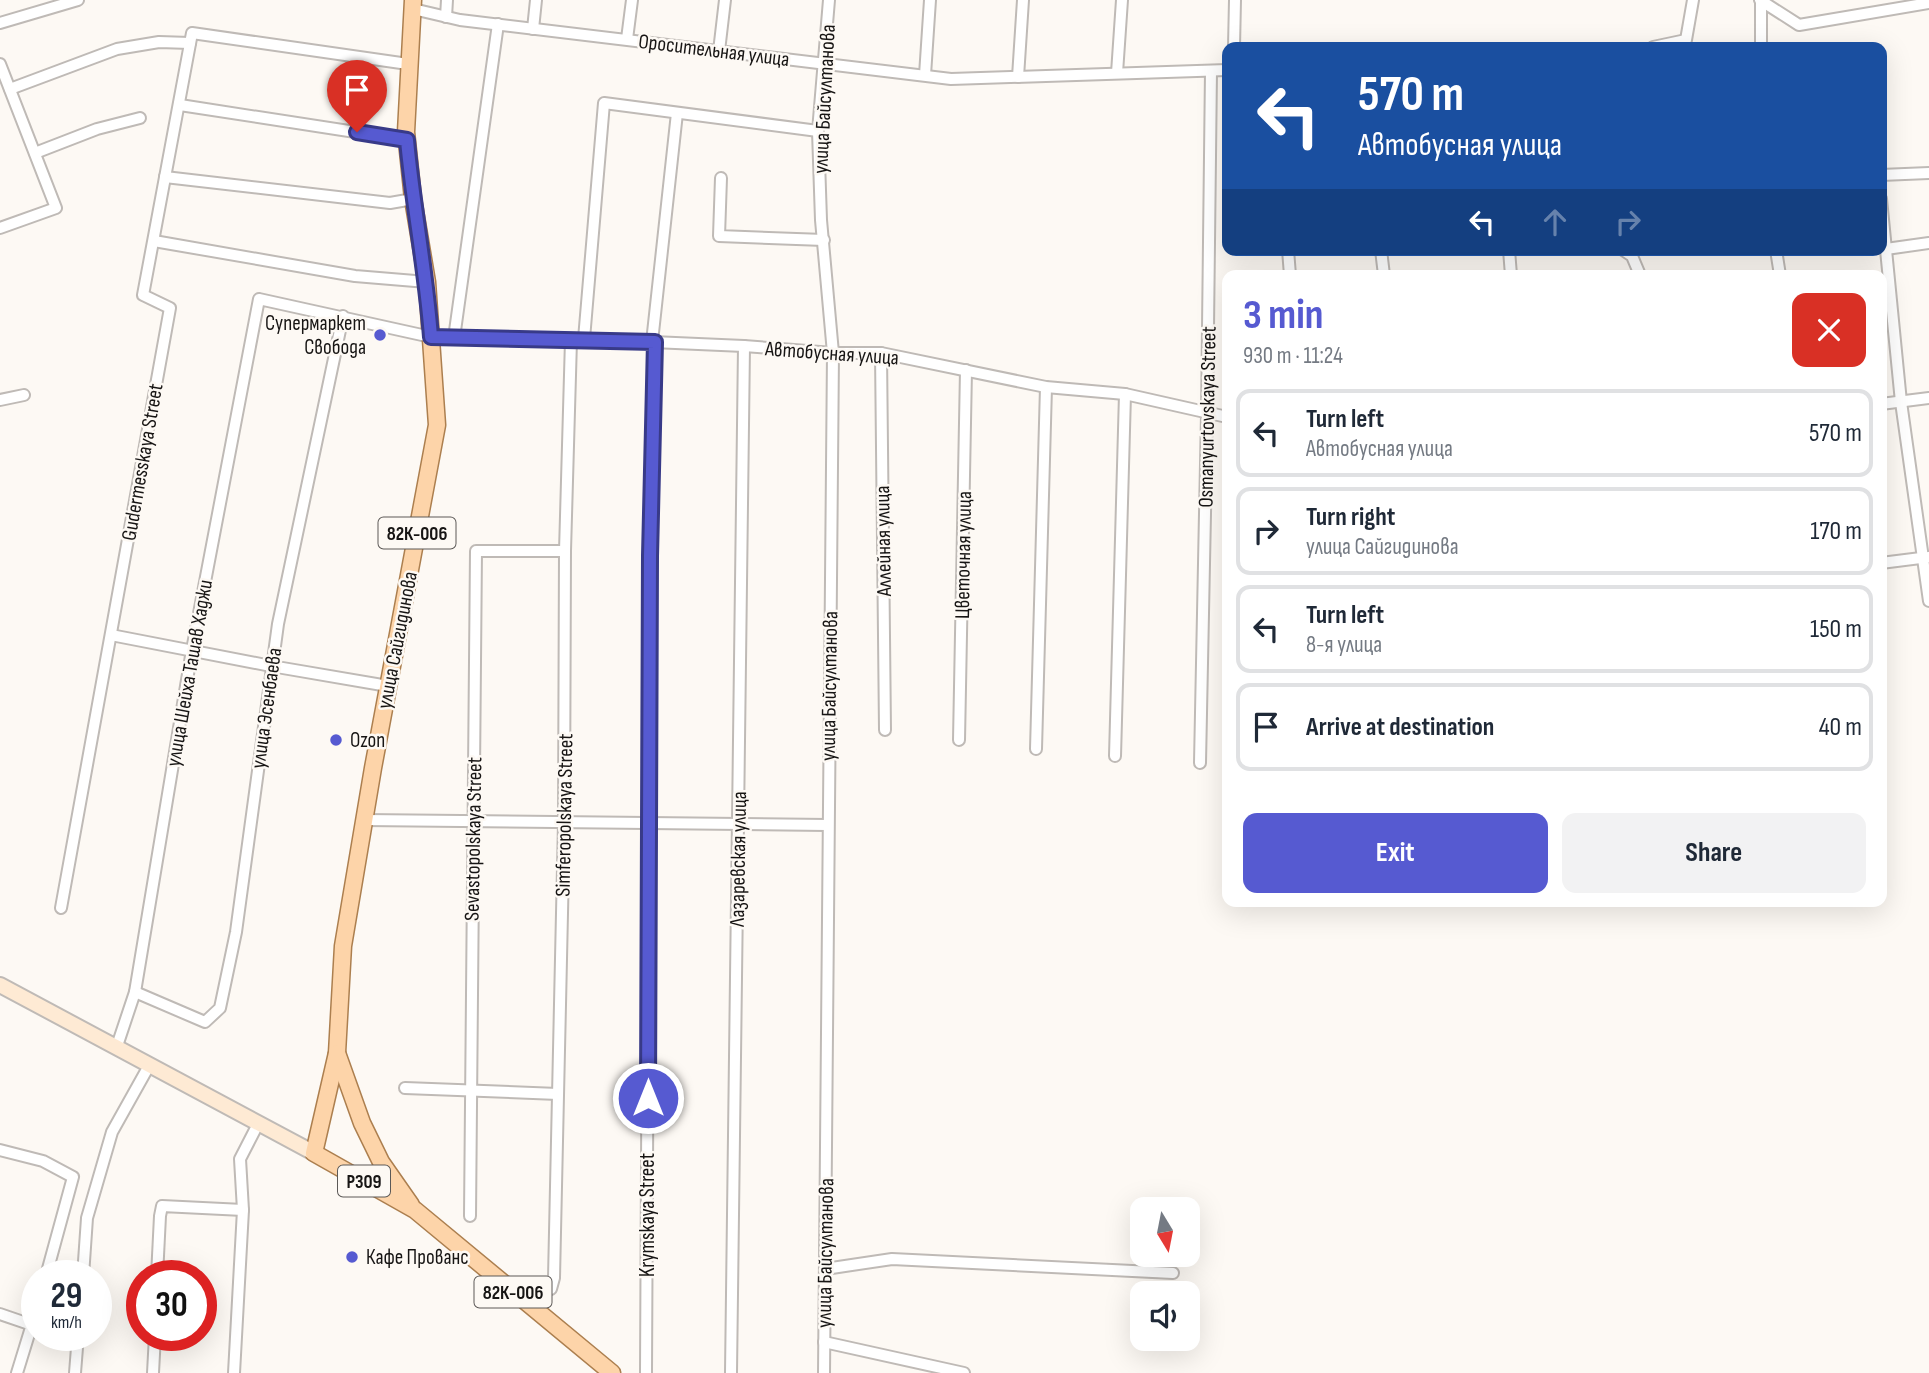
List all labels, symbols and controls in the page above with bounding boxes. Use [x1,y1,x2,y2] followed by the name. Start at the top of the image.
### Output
[808,24,841,174] street label: улица Байсултанова
[637,29,791,72] street label: Оросительная улица
[327,60,387,132] pin
[1358,66,1464,125] text: 570 m
[1243,70,1334,161] icon: left
[338,71,376,109] icon: arrive
[1358,126,1562,165] text: Автобусная улица
[1463,203,1501,241] icon: left
[1536,203,1574,241] icon: ahead
[1609,203,1647,241] icon: right
[1243,290,1323,341] text: 3 min
[1792,293,1866,367] button: close
[265,311,366,360] place label: Супермаркет Свобода
[1193,326,1222,508] street label: Osmanyurtovskaya Street
[372,327,388,343] marker: Супермаркет Свобода
[763,336,900,371] street label: Автобусная улица
[1243,342,1343,370] text: 930 m · 11:24
[116,382,169,542] street label: Gudermesskaya Street
[1306,404,1384,435] text: Turn left
[1247,414,1285,452] icon: left
[1809,418,1862,449] text: 570 m
[1306,435,1453,463] text: Автобусная улица
[870,485,897,598] street label: Аллейная улица
[950,491,977,619] street label: Цветочная улица
[1306,502,1395,533] text: Turn right
[1247,512,1285,550] icon: right
[1810,516,1862,547] text: 170 m
[378,518,456,548] road number: 82К-006
[1306,533,1459,561] text: улица Сайгидинова
[372,569,423,711] street label: улица Сайгидинова
[161,578,218,768] street label: улица Шейха Ташав Хаджи
[1306,600,1384,631] text: Turn left
[1247,610,1285,648] icon: left
[816,611,843,761] street label: улица Байсултанова
[1810,614,1862,645] text: 150 m
[1306,631,1382,659] text: 8-я улица
[246,646,287,770] street label: улица Эсенбаева
[1247,708,1285,746] icon: arrive
[1306,712,1494,743] text: Arrive at destination
[1819,712,1862,743] text: 40 m
[350,728,385,753] place label: Ozon
[328,732,344,748] marker: Ozon
[551,733,578,897] street label: Simferopolskaya Street
[460,757,487,921] street label: Sevastopolskaya Street
[725,791,752,928] street label: Лазаревская улица
[1243,813,1548,893] button: Exit
[1562,813,1866,893] button: Share
[611,1061,685,1135] position arrow
[635,1153,660,1277] street label: Krymskaya Street
[338,1166,390,1196] road number: Р309
[812,1178,839,1328] street label: улица Байсултанова
[1130,1197,1200,1267] north arrow
[1130,1197,1200,1351] map controls
[366,1245,469,1270] place label: Кафе Прованс
[344,1249,360,1265] marker: Кафе Прованс
[126,1260,217,1351] speed limit sign: 30
[51,1275,82,1318] text: 29
[475,1276,552,1308] road number: 82К-006
[1130,1281,1200,1351] button: sound
[51,1312,82,1333] text: km/h

